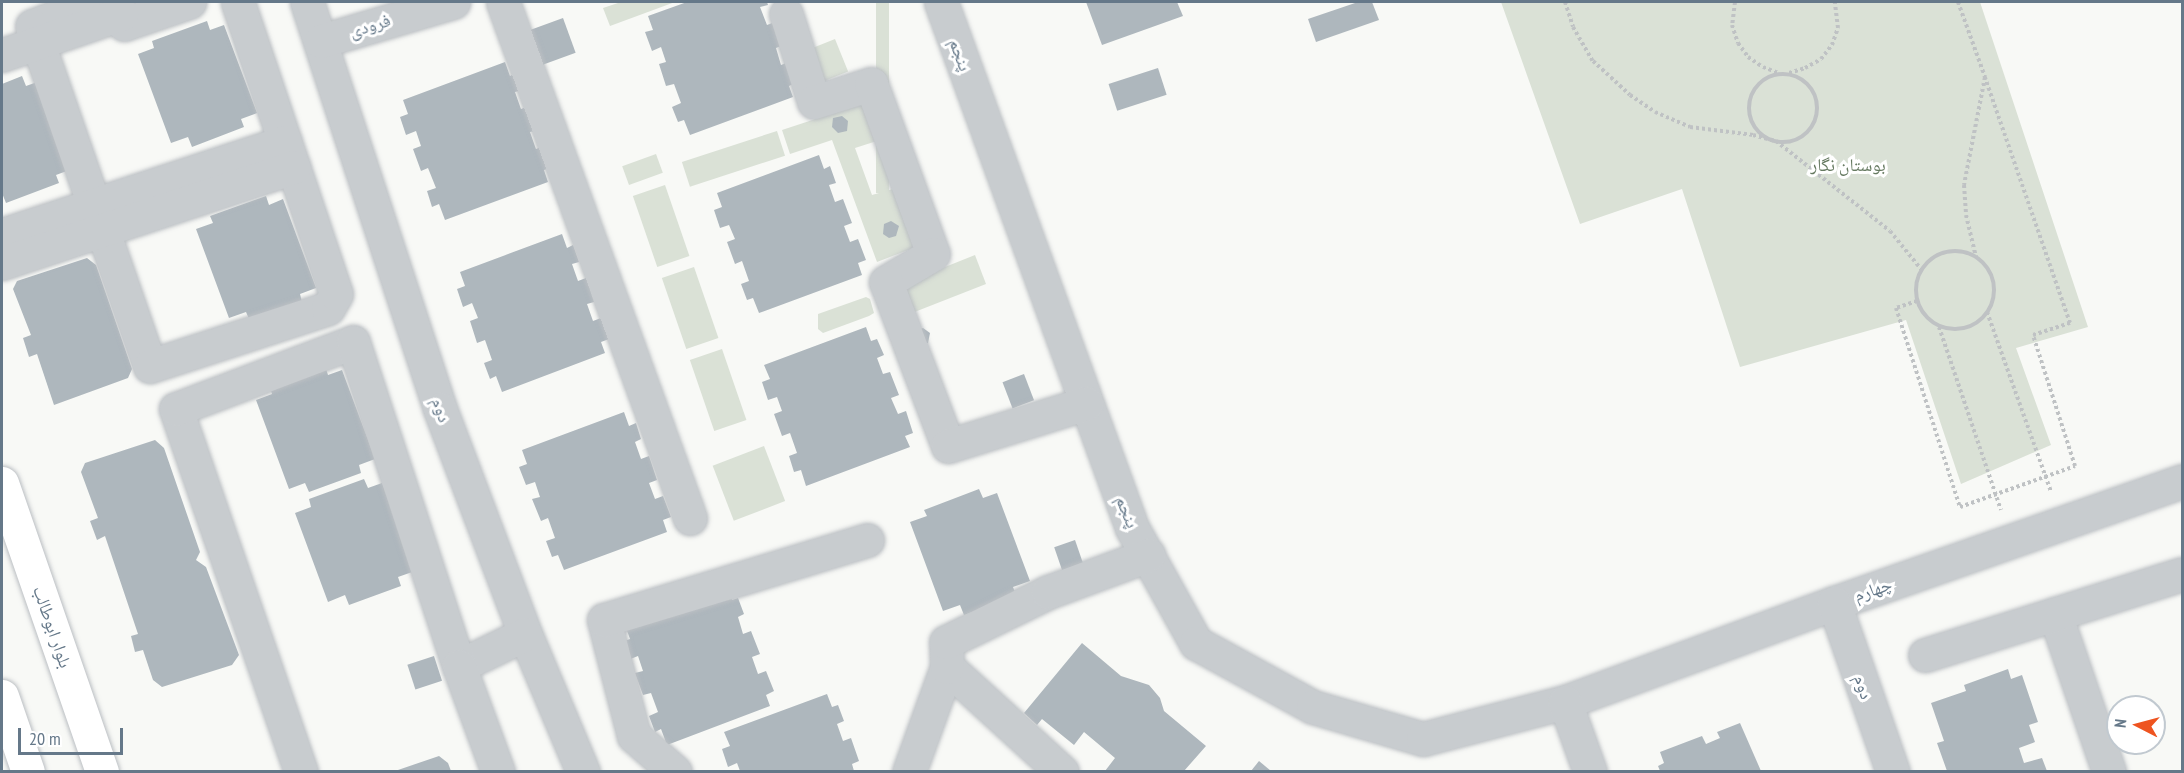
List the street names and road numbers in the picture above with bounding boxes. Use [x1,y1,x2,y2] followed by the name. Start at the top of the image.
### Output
[347,10,393,42] street label: فرودی
[944,36,976,74] street label: پنجم
[427,395,455,425] street label: دوم
[1111,493,1143,531] street label: پنجم
[1851,574,1895,606] street label: چهارم
[28,583,76,671] street label: بلوار ابوطالب
[1849,672,1877,702] street label: دوم

